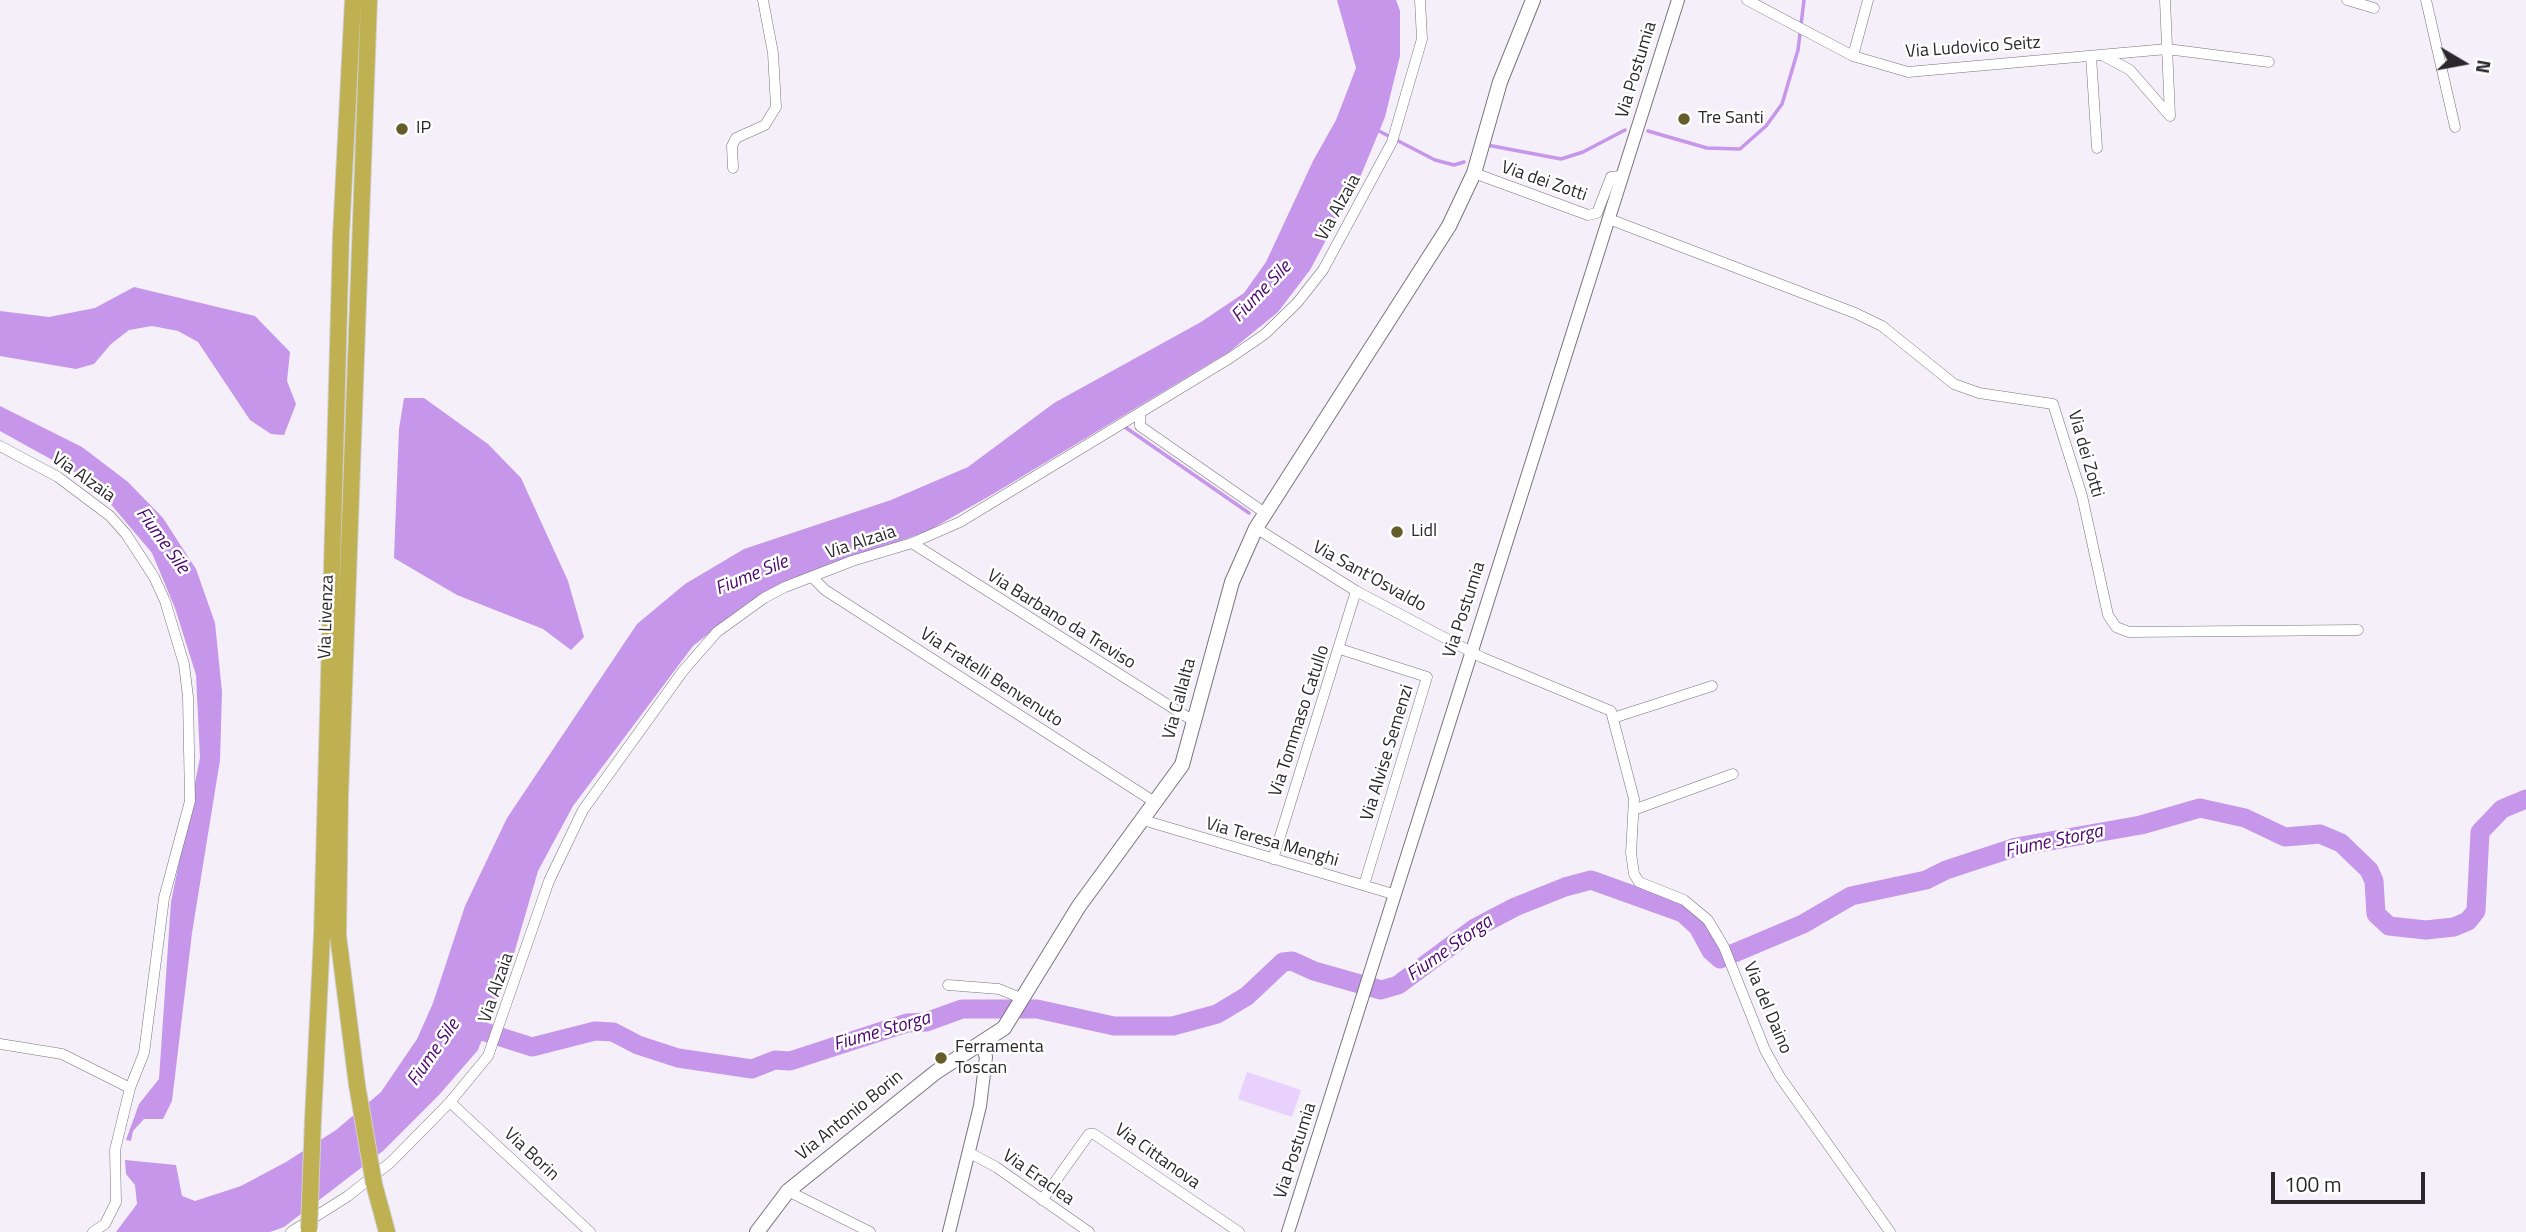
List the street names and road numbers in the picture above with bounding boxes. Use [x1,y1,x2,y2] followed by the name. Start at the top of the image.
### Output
[1612,19,1662,121] street label: Via Postumia
[1905,33,2041,63] street label: Via Ludovico Seitz
[1498,157,1590,207] street label: Via dei Zotti
[1312,171,1366,245] street label: Via Alzaia
[2062,408,2108,500] street label: Via dei Zotti
[47,448,119,508] street label: Via Alzaia
[823,522,899,564] street label: Via Alzaia
[1308,537,1430,617] street label: Via Sant'Osvaldo
[1439,559,1491,661] street label: Via Postumia
[983,565,1139,675] street label: Via Barbano da Treviso
[315,574,339,660] street label: Via Livenza
[916,624,1066,732] street label: Via Fratelli Benvenuto
[1265,642,1335,800] street label: Via Tommaso Catullo
[1159,656,1201,742] street label: Via Callalta
[1357,682,1419,824] street label: Via Alvise Semenzi
[1203,814,1341,872] street label: Via Teresa Menghi
[475,950,519,1026] street label: Via Alzaia
[1738,959,1796,1057] street label: Via del Daino
[792,1066,908,1166] street label: Via Antonio Borin
[1270,1100,1322,1202] street label: Via Postumia
[1110,1120,1204,1194] street label: Via Cittanova
[499,1124,563,1186] street label: Via Borin
[998,1145,1078,1211] street label: Via Eraclea

